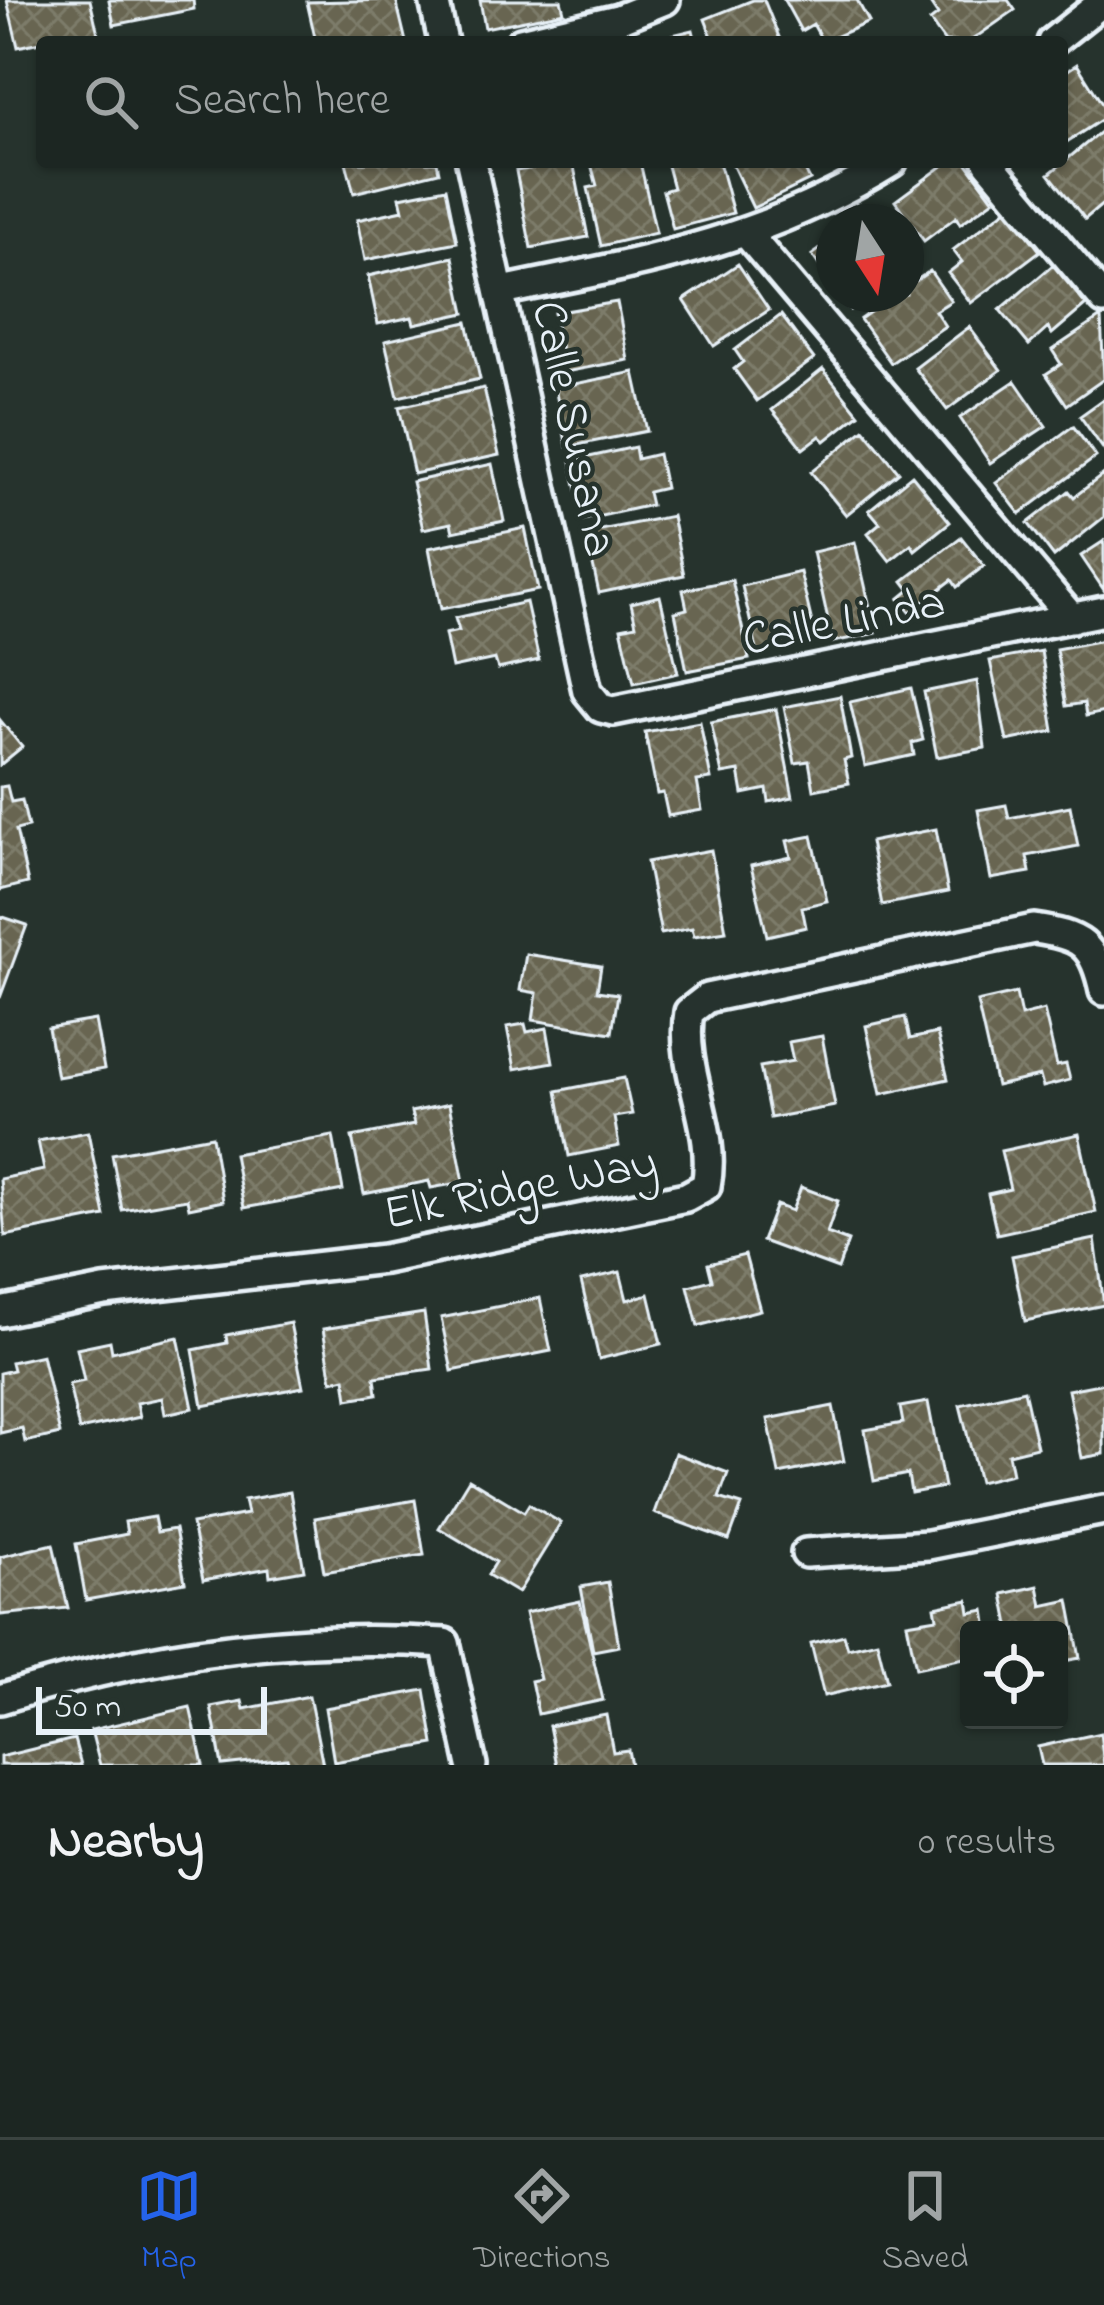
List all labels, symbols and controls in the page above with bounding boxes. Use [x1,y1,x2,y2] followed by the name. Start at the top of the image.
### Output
[36,36,1068,168] search box
[78,69,144,135] icon: search
[174,69,390,135] text: Search here
[816,204,924,312] north arrow
[511,295,633,563] street label: Calle Susana
[737,569,951,677] street label: Calle Linda
[378,1129,664,1252] street label: Elk Ridge Way
[960,1621,1068,1729] map controls
[960,1621,1068,1729] button: locate
[36,1681,267,1734] scale bar
[54,1684,121,1732] text: 50 m
[48,1806,204,1881] text: Nearby
[918,1815,1056,1872] text: 0 results
[136,2163,202,2283] tab: Map
[473,2163,611,2283] tab: Directions
[882,2163,968,2283] tab: Saved

